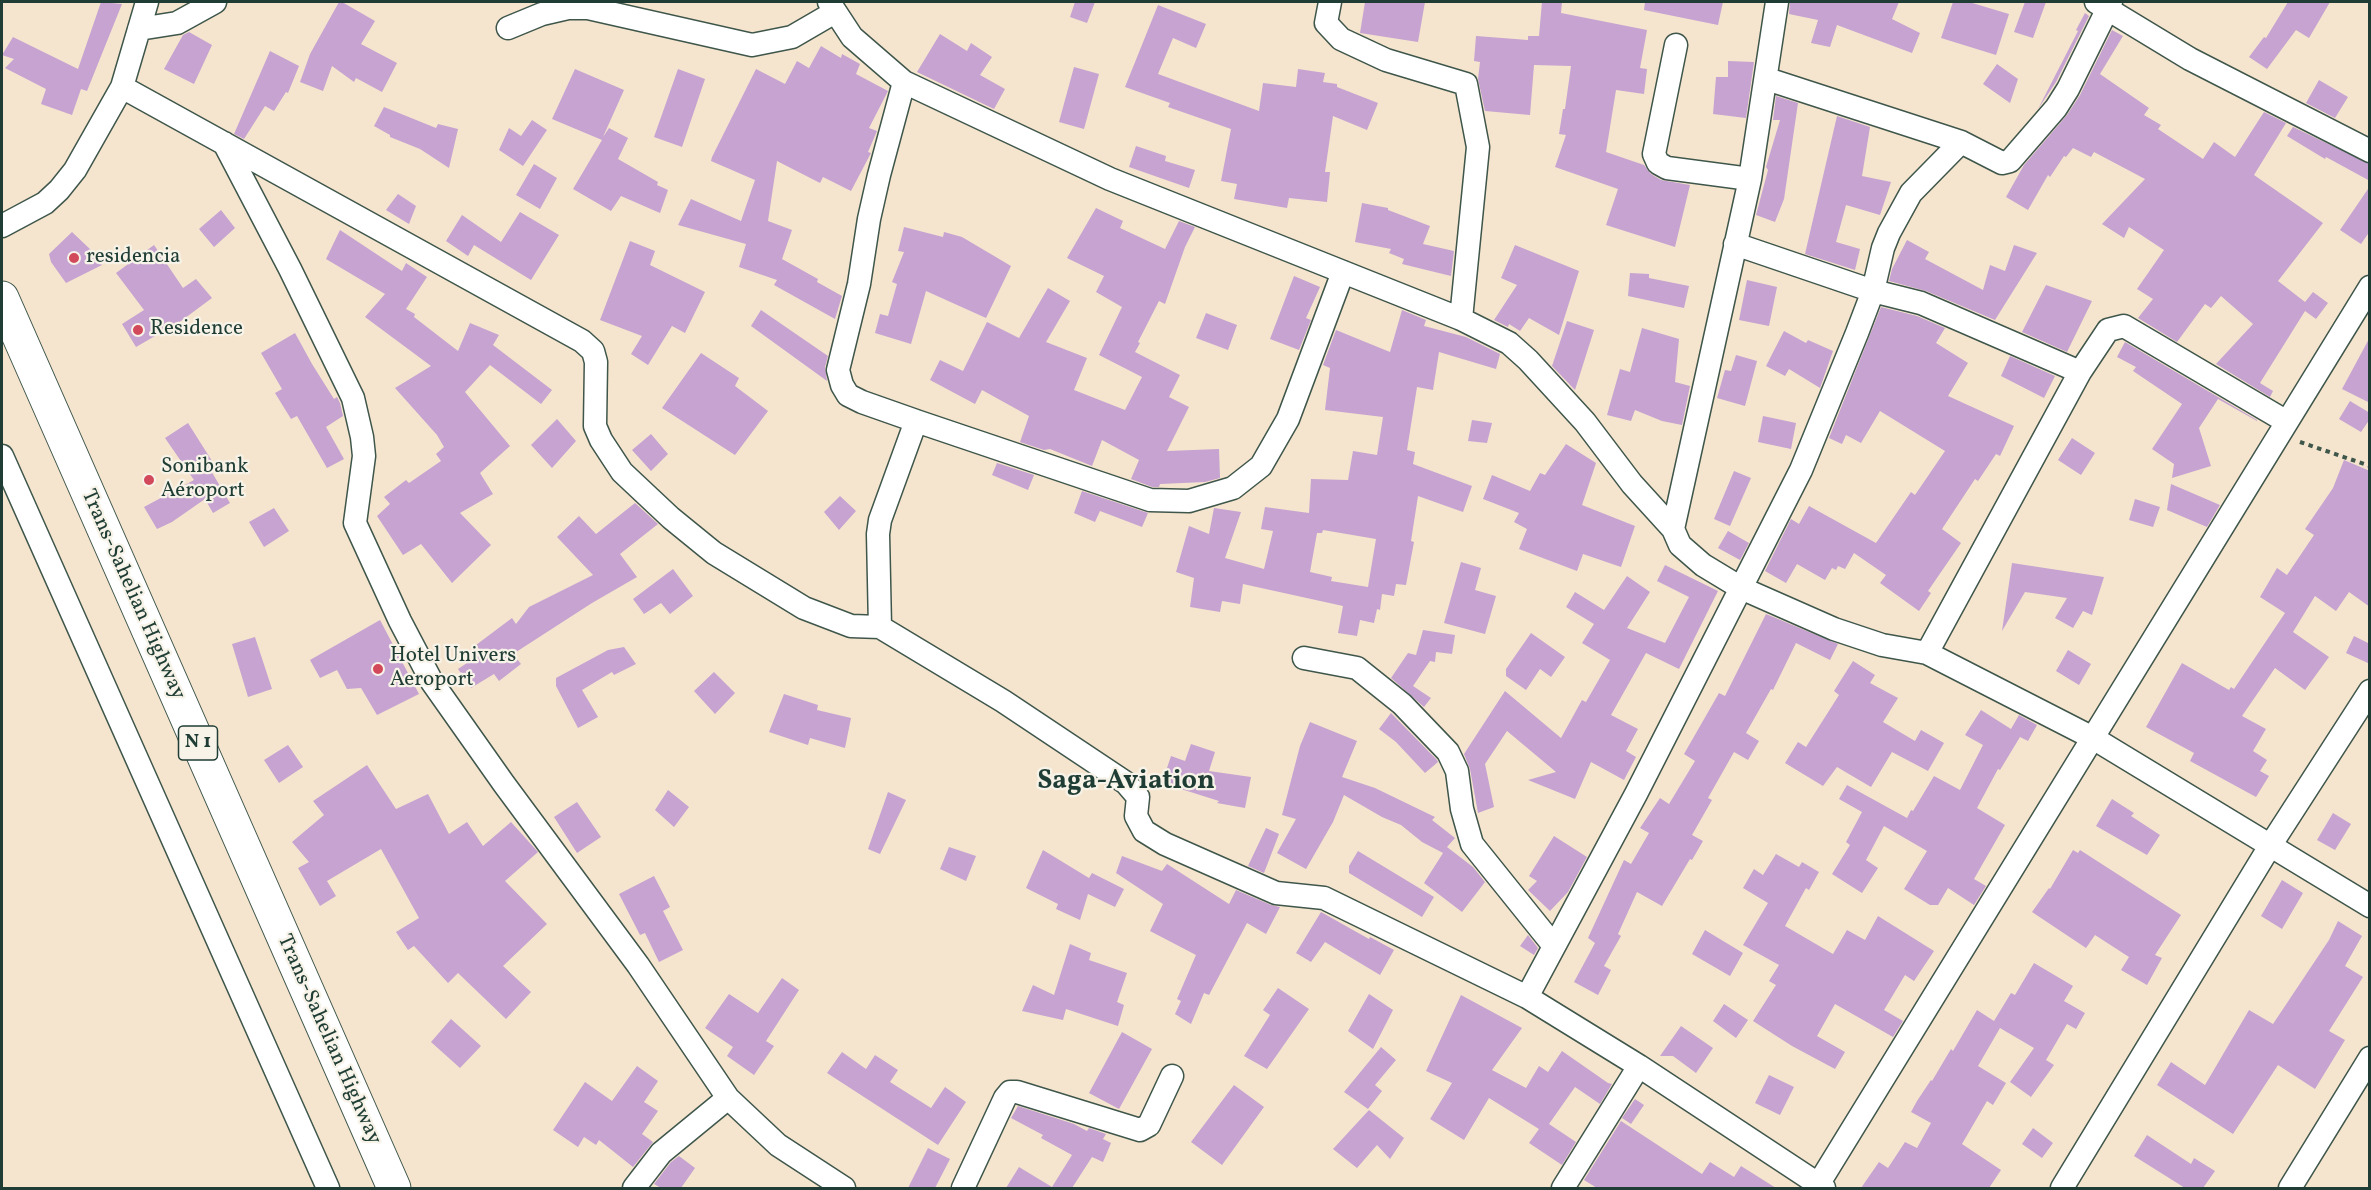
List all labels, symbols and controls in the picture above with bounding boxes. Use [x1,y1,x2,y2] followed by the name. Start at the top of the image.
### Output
[86,245,181,271] place label: residencia
[67,251,81,265] marker: residencia
[150,317,243,343] place label: Residence
[131,323,145,337] marker: Residence
[161,455,249,505] place label: Sonibank Aéroport
[142,473,156,487] marker: Sonibank Aéroport
[74,486,190,704] street label: Trans-Sahelian Highway
[390,644,516,694] place label: Hotel Univers Aeroport
[371,662,385,676] marker: Hotel Univers Aeroport
[178,726,218,760] road number: N 1
[1037,767,1215,799] district label: Saga-Aviation
[270,931,386,1149] street label: Trans-Sahelian Highway

